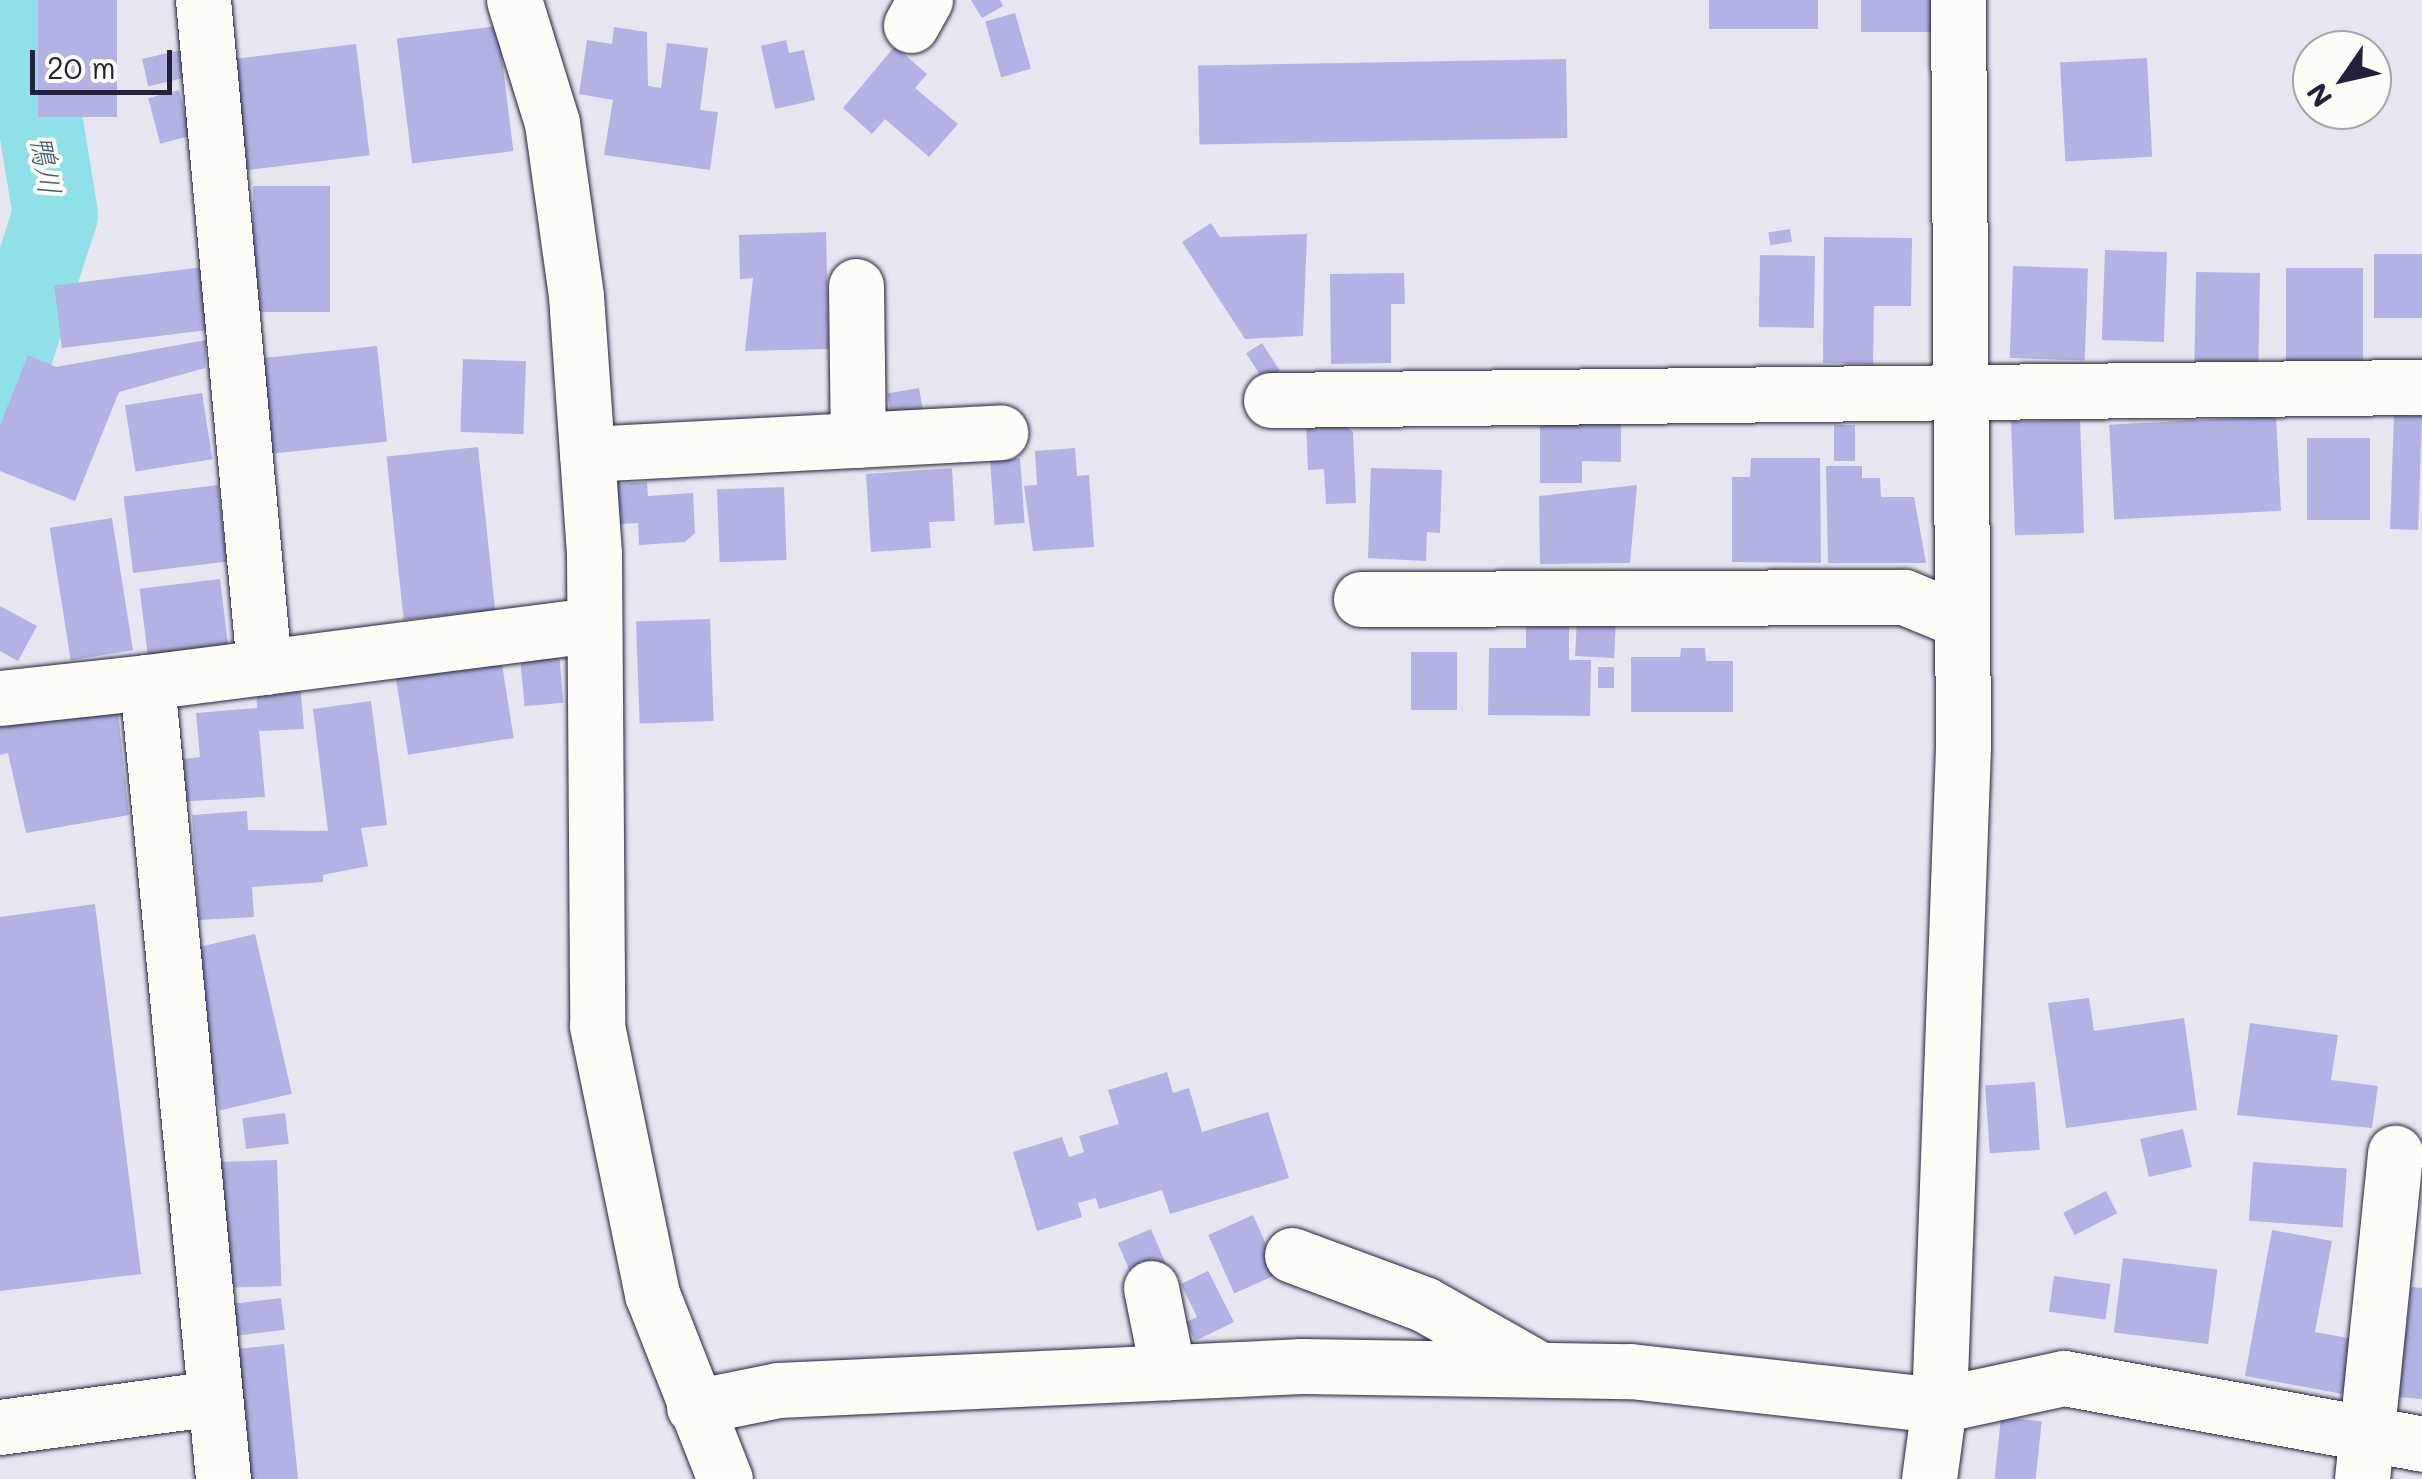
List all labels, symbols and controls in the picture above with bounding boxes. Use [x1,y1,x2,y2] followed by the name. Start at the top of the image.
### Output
[35,30,178,92] scale bar
[2292,30,2392,130] north arrow
[47,47,116,87] text: 20 m
[2298,77,2340,115] text: N
[25,133,69,197] water label: 鴨川

